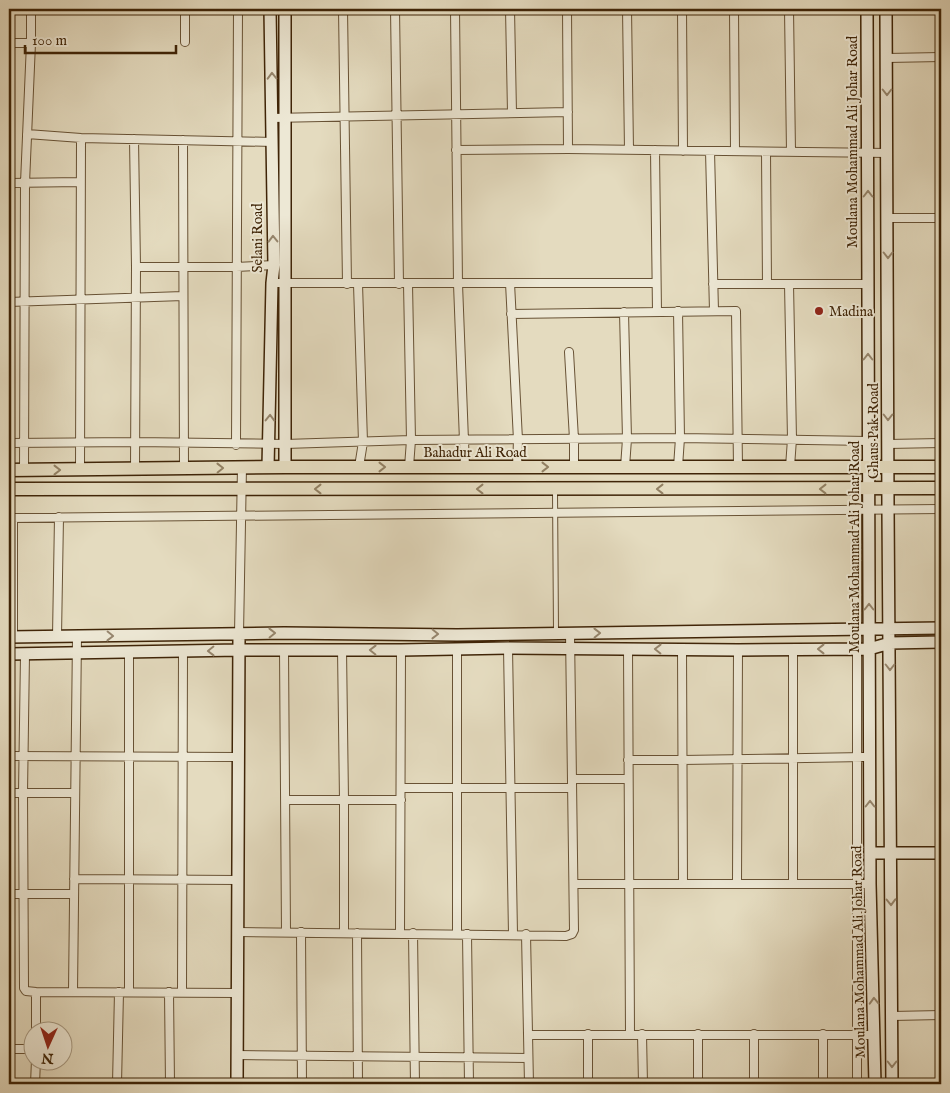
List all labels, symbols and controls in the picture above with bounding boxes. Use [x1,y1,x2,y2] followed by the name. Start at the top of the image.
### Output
[25,22,176,54] scale bar
[32,31,68,50] text: 100 m
[844,35,862,248] street label: Moulana Mohammad Ali Johar Road
[266,72,277,80] one-way arrow
[882,89,892,97] one-way arrow
[863,190,873,198] one-way arrow
[249,203,267,273] street label: Selani Road
[268,234,279,242] one-way arrow
[883,252,893,259] one-way arrow
[829,303,874,321] place label: Madina
[813,305,825,317] marker: Madina
[863,353,873,360] one-way arrow
[865,382,883,479] street label: Ghaus Pak Road
[265,414,275,422] one-way arrow
[883,414,893,422] one-way arrow
[846,440,864,653] street label: Moulana Mohammad Ali Johar Road
[423,444,527,462] street label: Bahadur Ali Road
[216,462,224,473] one-way arrow
[379,462,387,472] one-way arrow
[542,462,549,472] one-way arrow
[54,465,62,475] one-way arrow
[313,484,321,494] one-way arrow
[476,484,484,494] one-way arrow
[656,484,664,494] one-way arrow
[818,484,826,494] one-way arrow
[864,603,874,610] one-way arrow
[269,628,277,638] one-way arrow
[594,628,602,638] one-way arrow
[431,629,439,640] one-way arrow
[106,631,114,641] one-way arrow
[654,644,662,654] one-way arrow
[816,644,824,654] one-way arrow
[206,645,214,656] one-way arrow
[369,645,376,655] one-way arrow
[885,664,895,672] one-way arrow
[865,800,875,808] one-way arrow
[848,845,870,1058] street label: Moulana Mohammad Ali Johar Road
[886,898,896,906] one-way arrow
[869,996,879,1004] one-way arrow
[22,1020,72,1070] north arrow
[41,1049,55,1067] text: N
[887,1061,897,1069] one-way arrow

